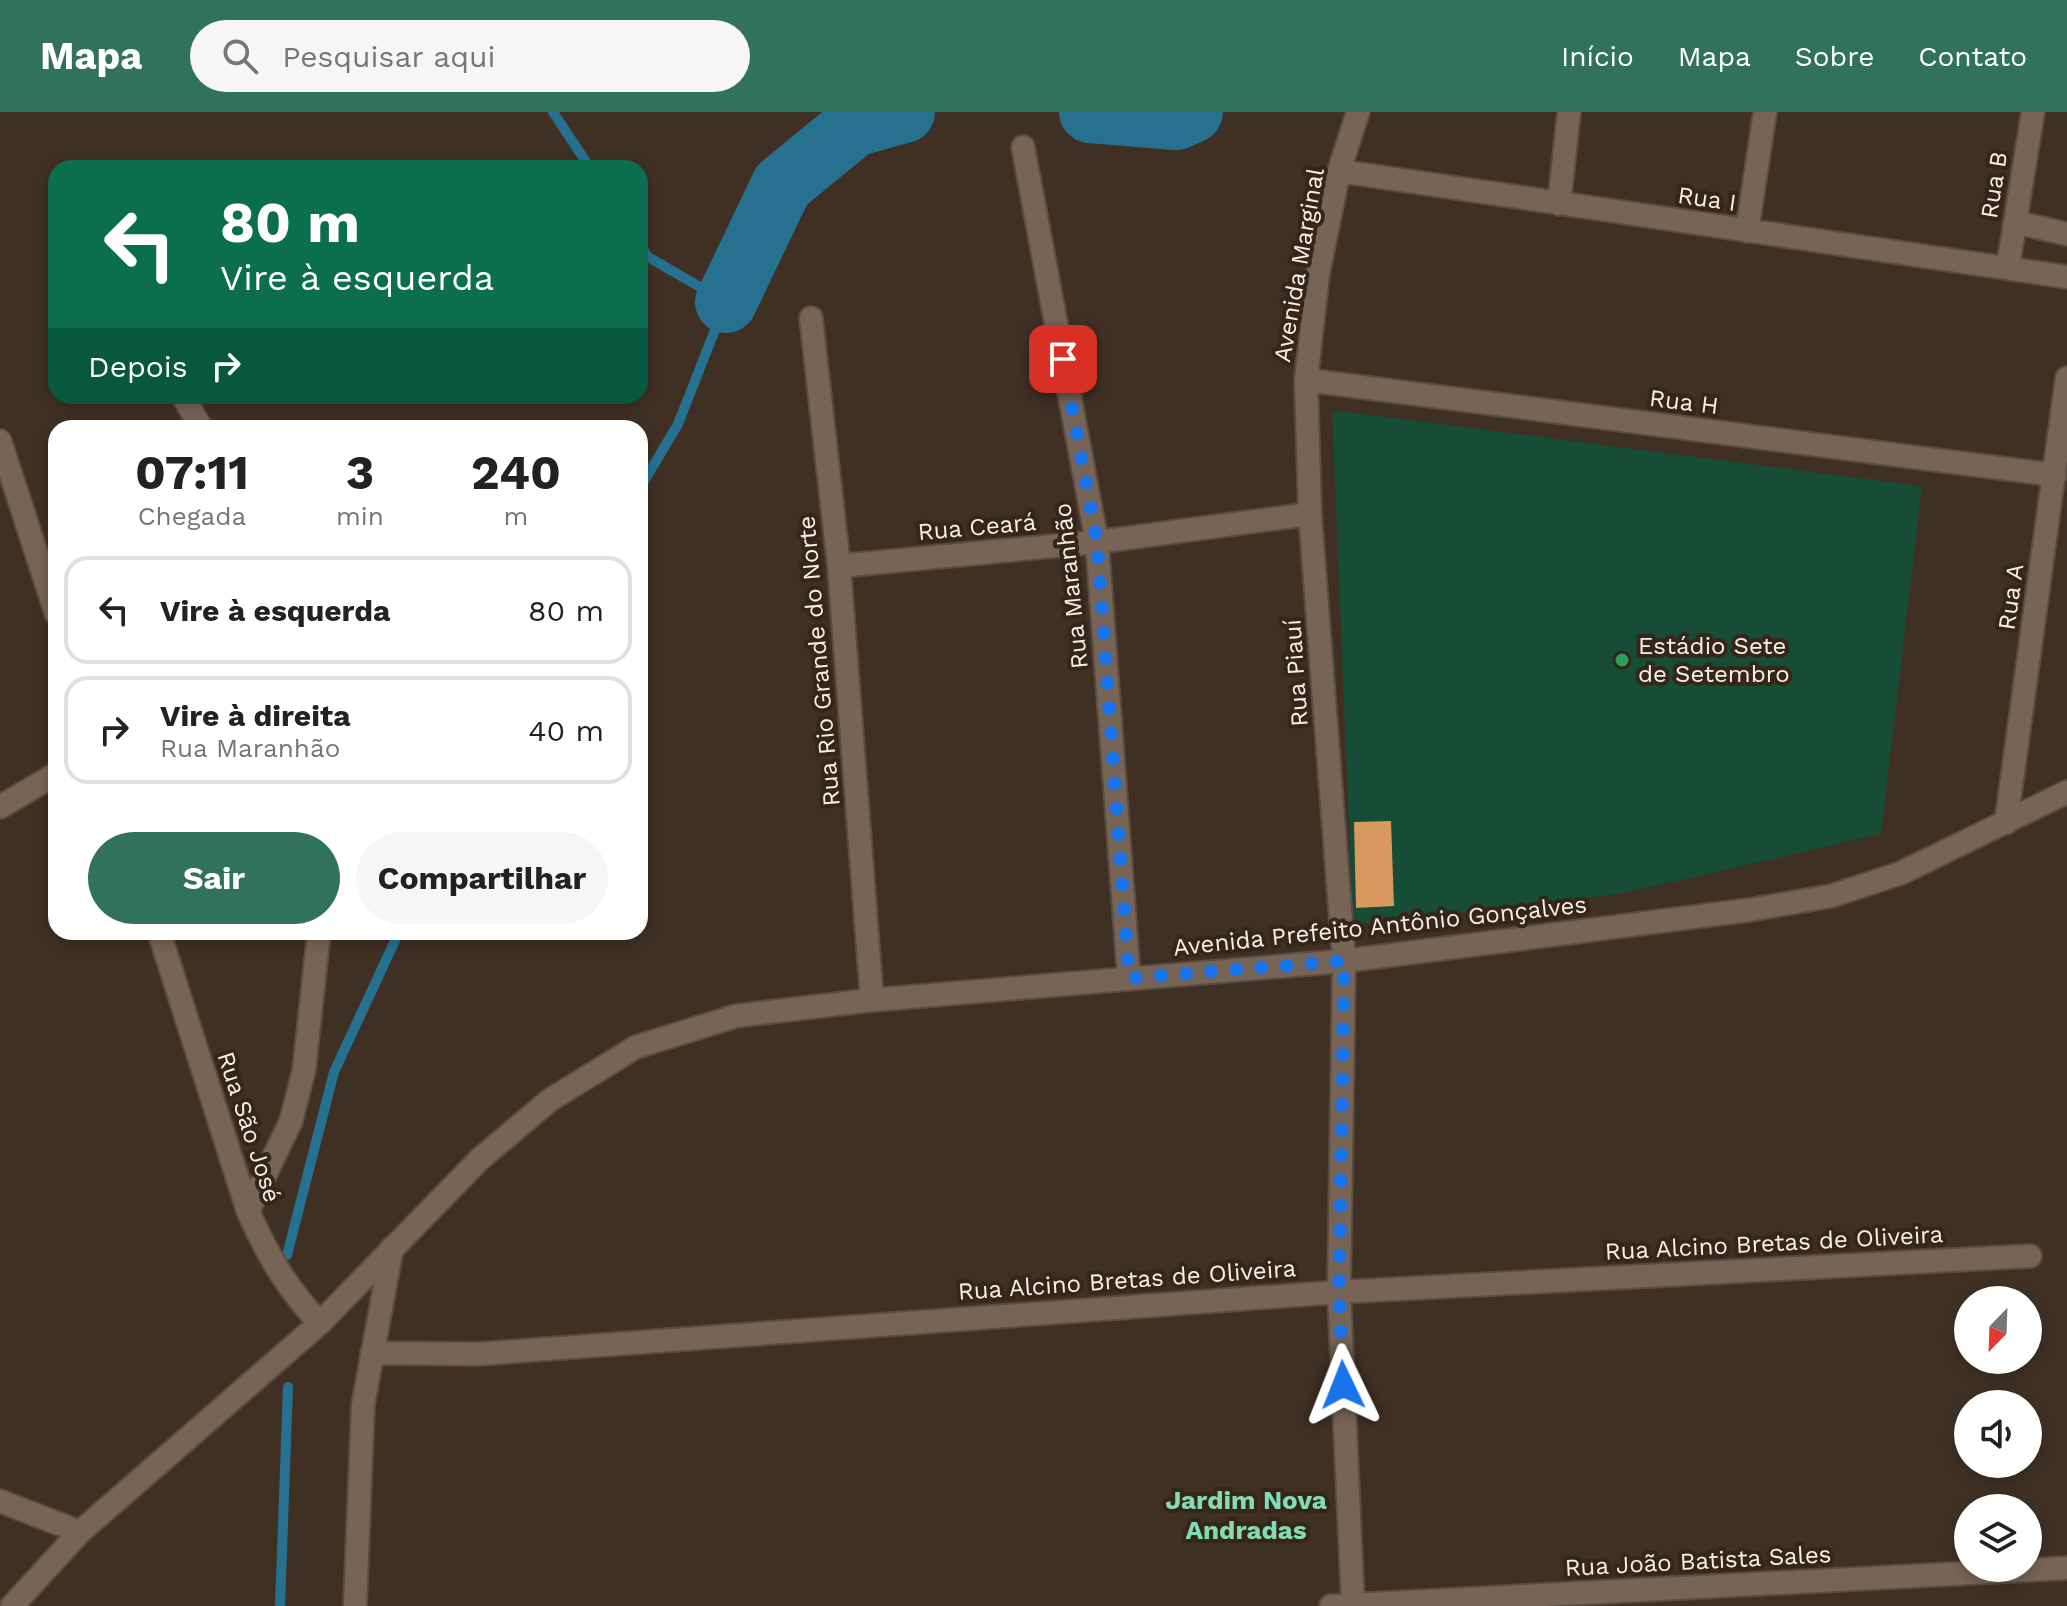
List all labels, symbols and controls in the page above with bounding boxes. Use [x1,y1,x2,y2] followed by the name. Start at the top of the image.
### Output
[190,20,750,92] search box
[40,34,142,78] text: Mapa
[218,34,262,78] icon: search
[282,39,495,74] text: Pesquisar aqui
[1561,40,1634,73] text: Início
[1678,40,1751,73] text: Mapa
[1795,40,1874,73] text: Sobre
[1918,40,2027,73] text: Contato
[1975,150,2013,220] street label: Rua B
[1268,165,1330,364] street label: Avenida Marginal
[1676,181,1738,217] street label: Rua I
[220,190,360,256] text: 80 m
[88,192,192,296] icon: left
[220,257,494,299] text: Vire à esquerda
[1029,325,1097,393] pin
[1041,337,1085,381] icon: arrive
[204,344,248,388] icon: right
[88,349,188,384] text: Depois
[1648,384,1720,420] street label: Rua H
[135,444,249,501] text: 07:11
[346,444,374,501] text: 3
[471,444,561,501] text: 240
[138,501,246,531] text: Chegada
[336,501,384,531] text: min
[504,501,528,531] text: m
[1048,502,1094,670] street label: Rua Maranhão
[917,508,1037,546] street label: Rua Ceará
[792,515,846,807] street label: Rua Rio Grande do Norte
[1993,562,2030,632] street label: Rua A
[92,588,136,632] icon: left
[160,593,390,628] text: Vire à esquerda
[528,593,604,628] text: 80 m
[1278,618,1314,728] street label: Rua Piauí
[1638,632,1790,688] place label: Estádio Sete de Setembro
[1613,651,1631,669] marker: Estádio Sete de Setembro
[160,698,351,733] text: Vire à direita
[92,708,136,752] icon: right
[528,713,604,748] text: 40 m
[160,733,340,763] text: Rua Maranhão
[88,832,340,924] button: Sair
[356,832,608,924] button: Compartilhar
[1172,890,1588,962] street label: Avenida Prefeito Antônio Gonçalves
[211,1048,287,1206] street label: Rua São José
[1604,1220,1944,1266] street label: Rua Alcino Bretas de Oliveira
[957,1254,1297,1306] street label: Rua Alcino Bretas de Oliveira
[1954,1286,2042,1374] north arrow
[1954,1286,2042,1582] map controls
[1301,1343,1385,1427] position arrow
[1954,1390,2042,1478] button: sound
[1165,1485,1327,1545] district label: Jardim Nova Andradas
[1954,1494,2042,1582] button: layers
[1564,1540,1832,1582] street label: Rua João Batista Sales

